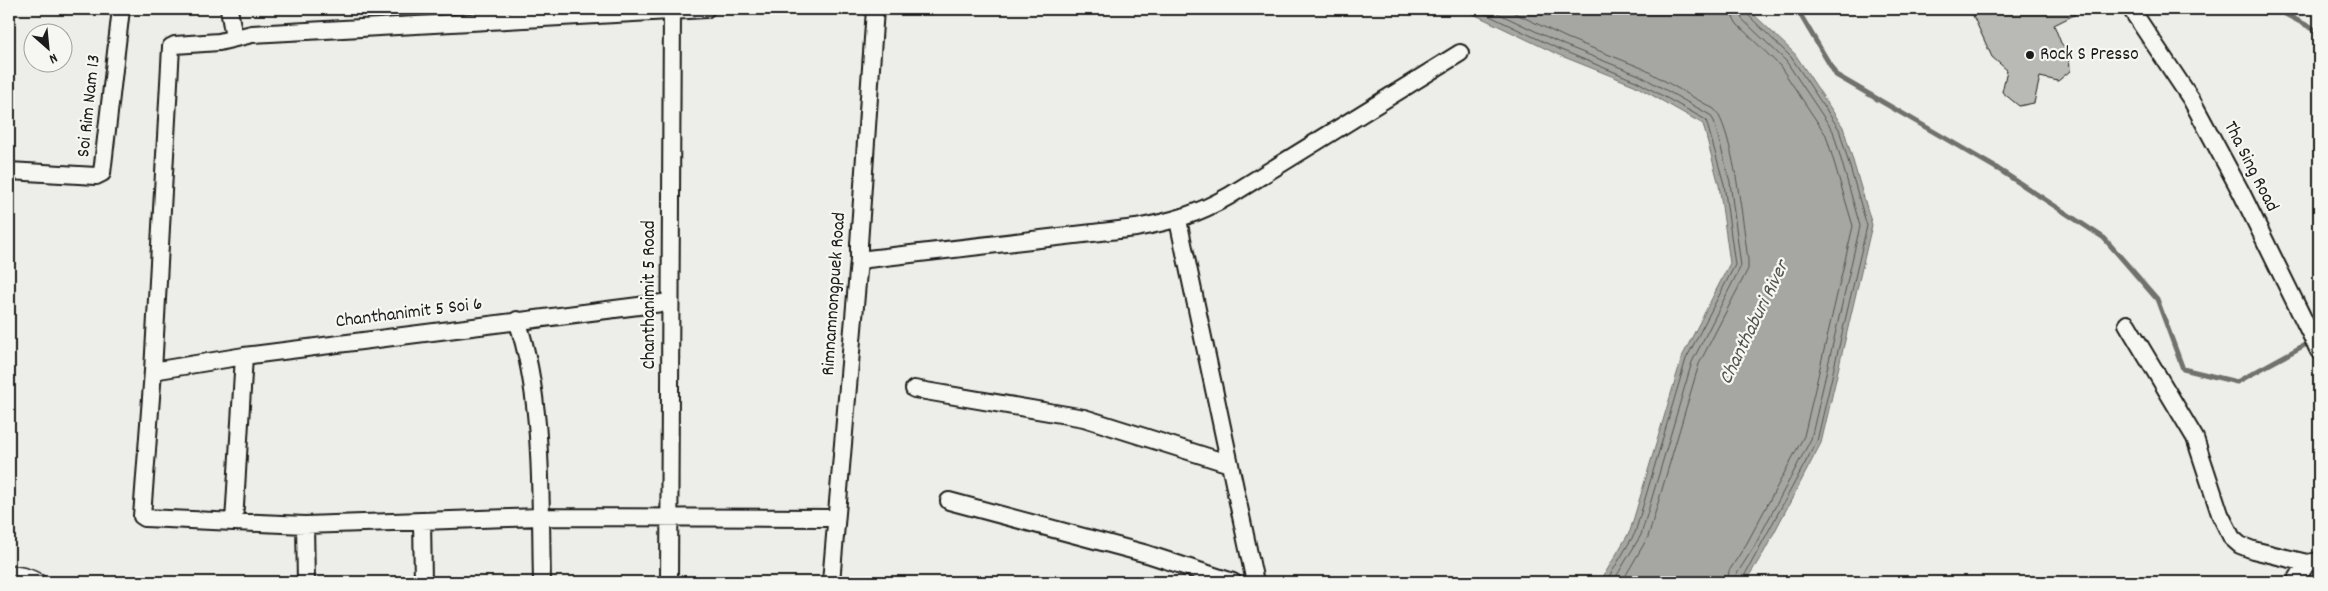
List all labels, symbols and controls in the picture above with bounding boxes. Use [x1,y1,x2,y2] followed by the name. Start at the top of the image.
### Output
[22,22,72,72] north arrow
[2040,42,2139,69] place label: Rock S Presso
[45,47,61,68] text: N
[2024,49,2036,61] marker: Rock S Presso
[71,53,109,159] street label: Soi Rim Nam 13
[2216,117,2284,217] street label: Tha Sing Road
[816,211,854,377] street label: Rimnamnongpuek Road
[637,220,664,370] street label: Chanthanimit 5 Road
[1713,254,1798,390] water label: Chanthaburi River
[334,292,484,336] street label: Chanthanimit 5 Soi 6

